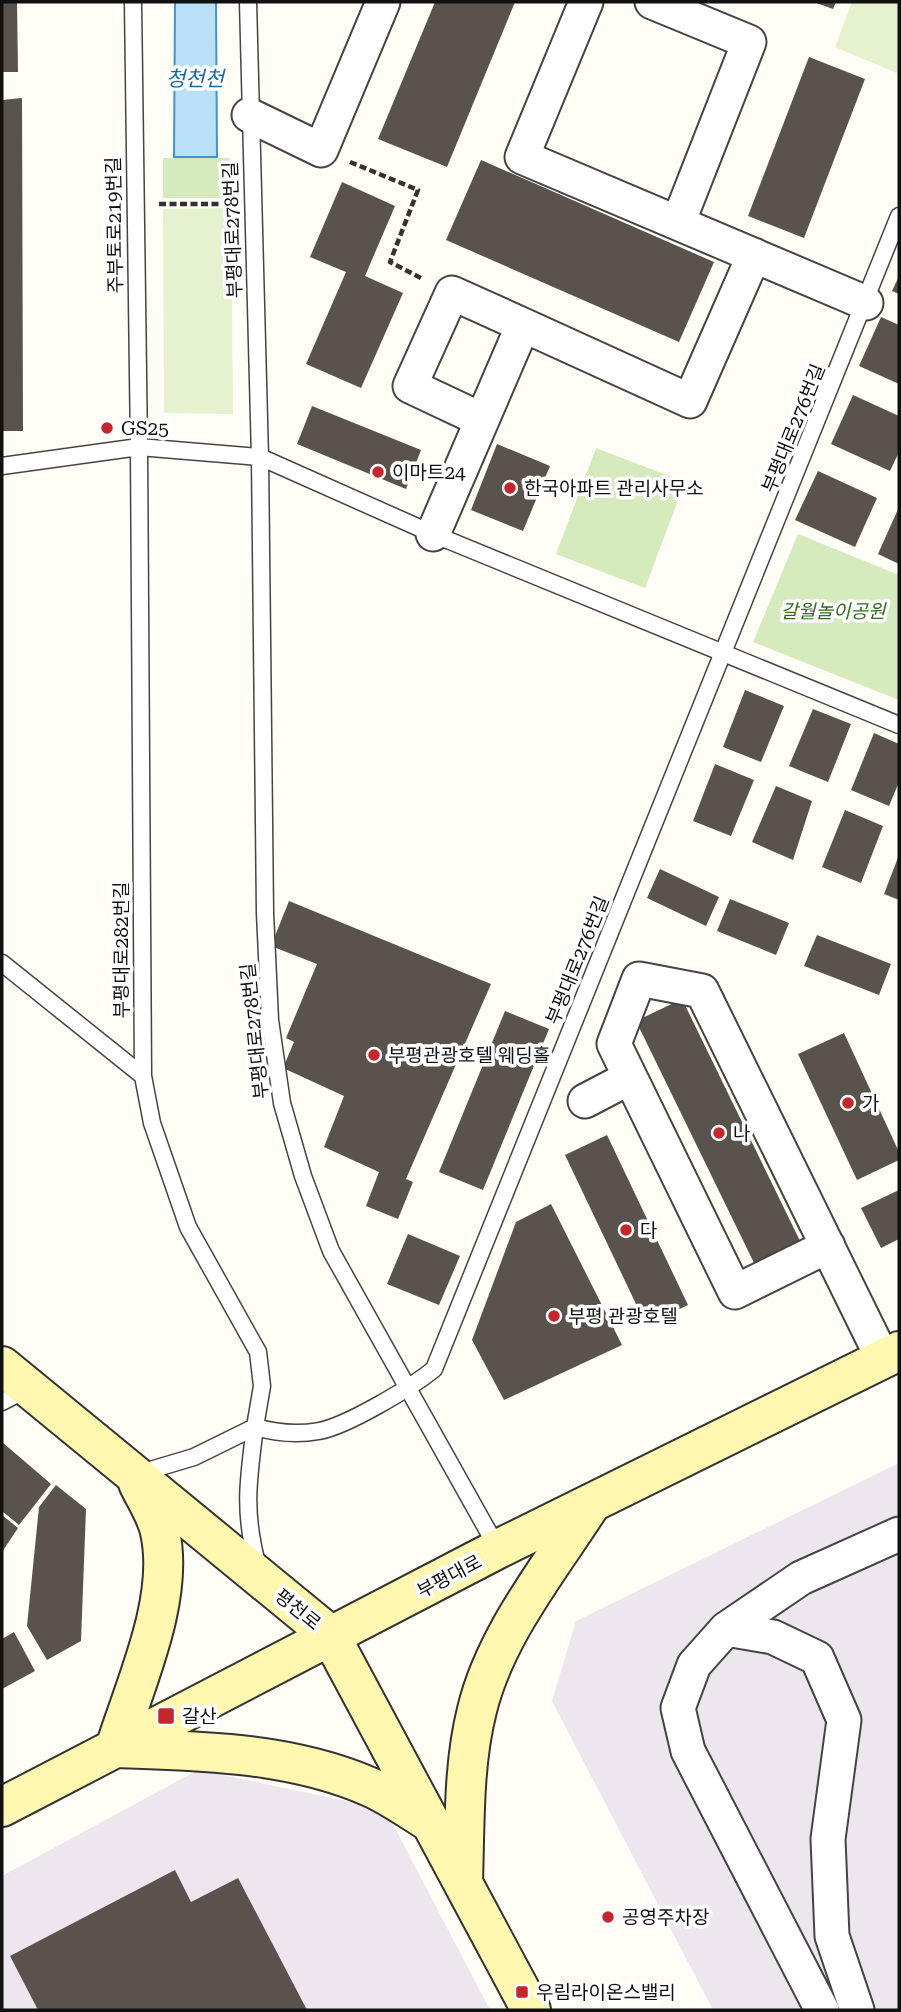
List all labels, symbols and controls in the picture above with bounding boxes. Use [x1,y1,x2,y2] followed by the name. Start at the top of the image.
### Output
[166,67,227,91] water label: 청천천
[102,156,127,294] street label: 주부토로219번길
[219,161,246,299] street label: 부평대로278번길
[757,360,830,496] street label: 부평대로276번길
[121,417,169,440] place label: GS25
[99,420,115,436] marker: GS25
[392,461,466,484] place label: 이마트24
[370,464,386,480] marker: 이마트24
[524,477,704,500] place label: 한국아파트 관리사무소
[502,480,518,496] marker: 한국아파트 관리사무소
[781,600,887,623] park label: 갈월놀이공원
[110,882,133,1018] street label: 부평대로282번길
[541,892,614,1028] street label: 부평대로276번길
[236,962,273,1100] street label: 부평대로278번길
[388,1044,550,1067] place label: 부평관광호텔 웨딩홀
[366,1047,382,1063] marker: 부평관광호텔 웨딩홀
[862,1092,879,1115] place label: 가
[840,1095,856,1111] marker: 가
[733,1122,750,1145] place label: 나
[711,1125,727,1141] marker: 나
[640,1219,657,1242] place label: 다
[618,1222,634,1238] marker: 다
[568,1305,678,1328] place label: 부평 관광호텔
[546,1308,562,1324] marker: 부평 관광호텔
[413,1550,486,1603] street label: 부평대로
[270,1584,325,1635] street label: 평천로
[182,1705,217,1728] place label: 갈산
[156,1706,176,1726] marker: 갈산
[622,1906,709,1929] place label: 공영주차장
[600,1909,616,1925] marker: 공영주차장
[536,1981,676,2004] place label: 우림라이온스밸리
[514,1984,530,2000] marker: 우림라이온스밸리

